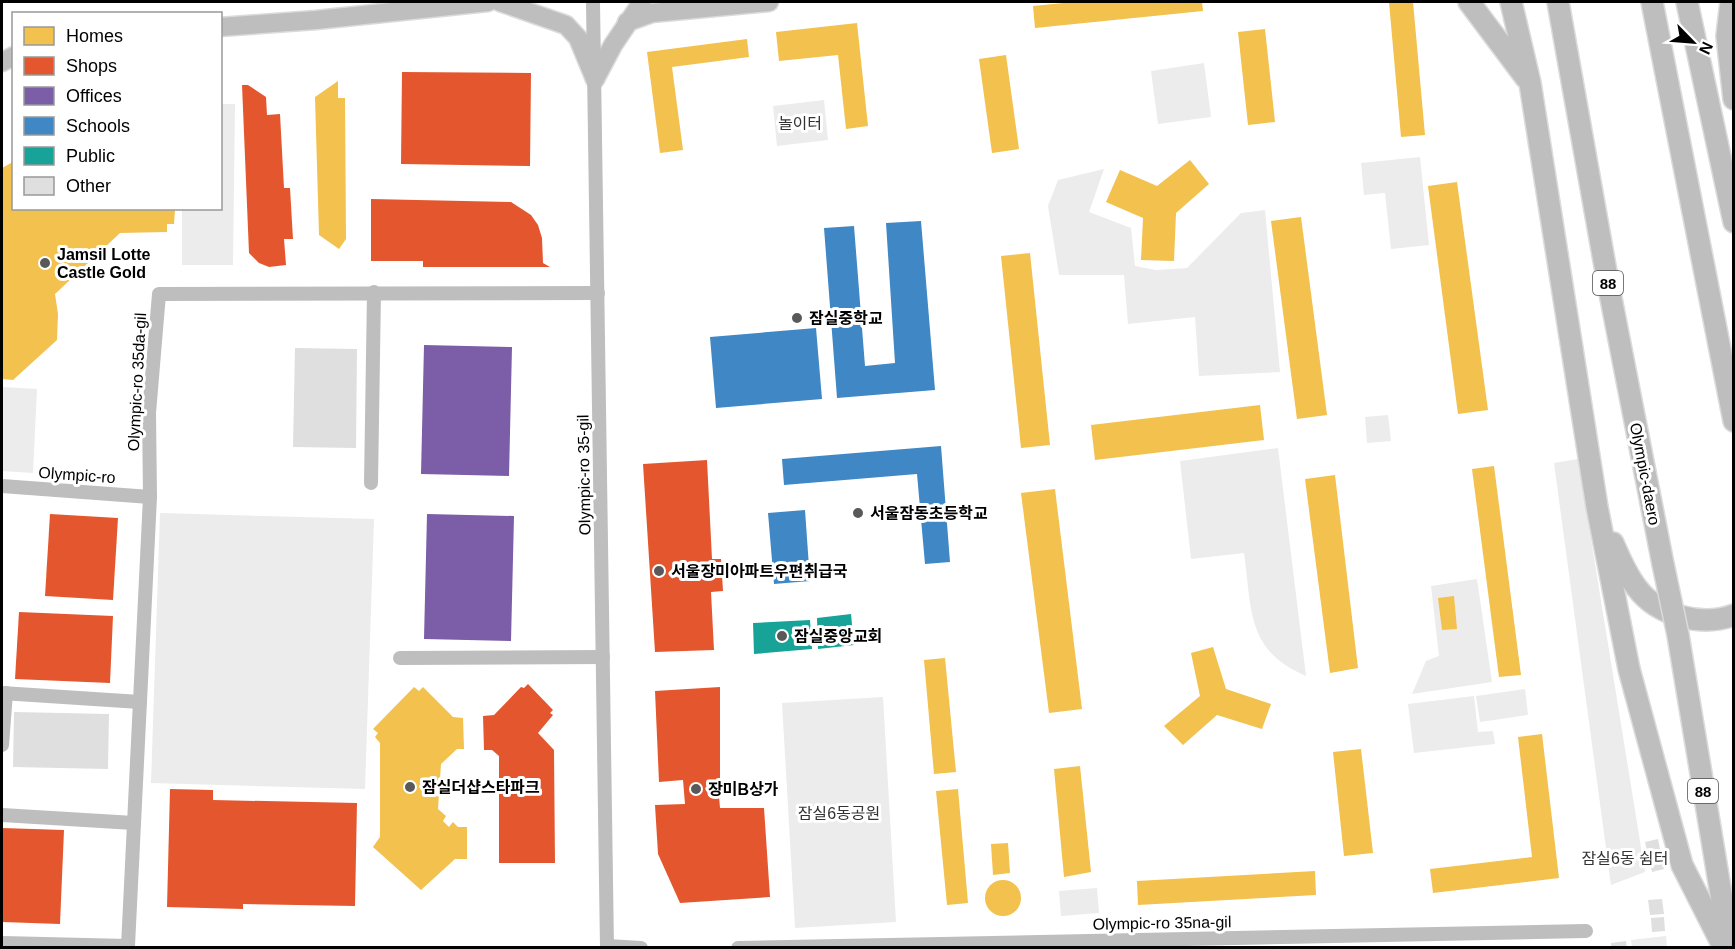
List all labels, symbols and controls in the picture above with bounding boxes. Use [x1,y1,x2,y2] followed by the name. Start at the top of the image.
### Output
[12,12,222,210] legend
[1663,12,1723,72] north arrow
[66,26,123,46] text: Homes
[1696,39,1716,57] text: N
[66,56,117,76] text: Shops
[66,86,122,106] text: Offices
[778,115,822,132] park label: 놀이터
[66,116,130,136] text: Schools
[66,146,115,166] text: Public
[66,176,111,196] text: Other
[57,246,150,281] place label: Jamsil Lotte Castle Gold
[38,256,52,270] marker: Jamsil Lotte Castle Gold
[1593,271,1623,295] road number: 88
[809,309,883,327] place label: 잠실중학교
[790,311,804,325] marker: 잠실중학교
[125,312,149,452] street label: Olympic-ro 35da-gil
[574,414,594,536] street label: Olympic-ro 35-gil
[1627,421,1663,527] street label: Olympic-daero
[38,464,116,486] street label: Olympic-ro
[870,504,988,522] place label: 서울잠동초등학교
[851,506,865,520] marker: 서울잠동초등학교
[671,562,848,580] place label: 서울장미아파트우편취급국
[652,564,666,578] marker: 서울장미아파트우편취급국
[794,628,882,645] place label: 잠실중앙교회
[775,629,789,643] marker: 잠실중앙교회
[422,779,540,796] place label: 잠실더샵스타파크
[1688,779,1718,803] road number: 88
[403,780,417,794] marker: 잠실더샵스타파크
[708,781,779,798] place label: 장미B상가
[689,782,703,796] marker: 장미B상가
[798,805,880,822] park label: 잠실6동공원
[1582,850,1668,867] park label: 잠실6동 쉼터
[1093,913,1231,933] street label: Olympic-ro 35na-gil

